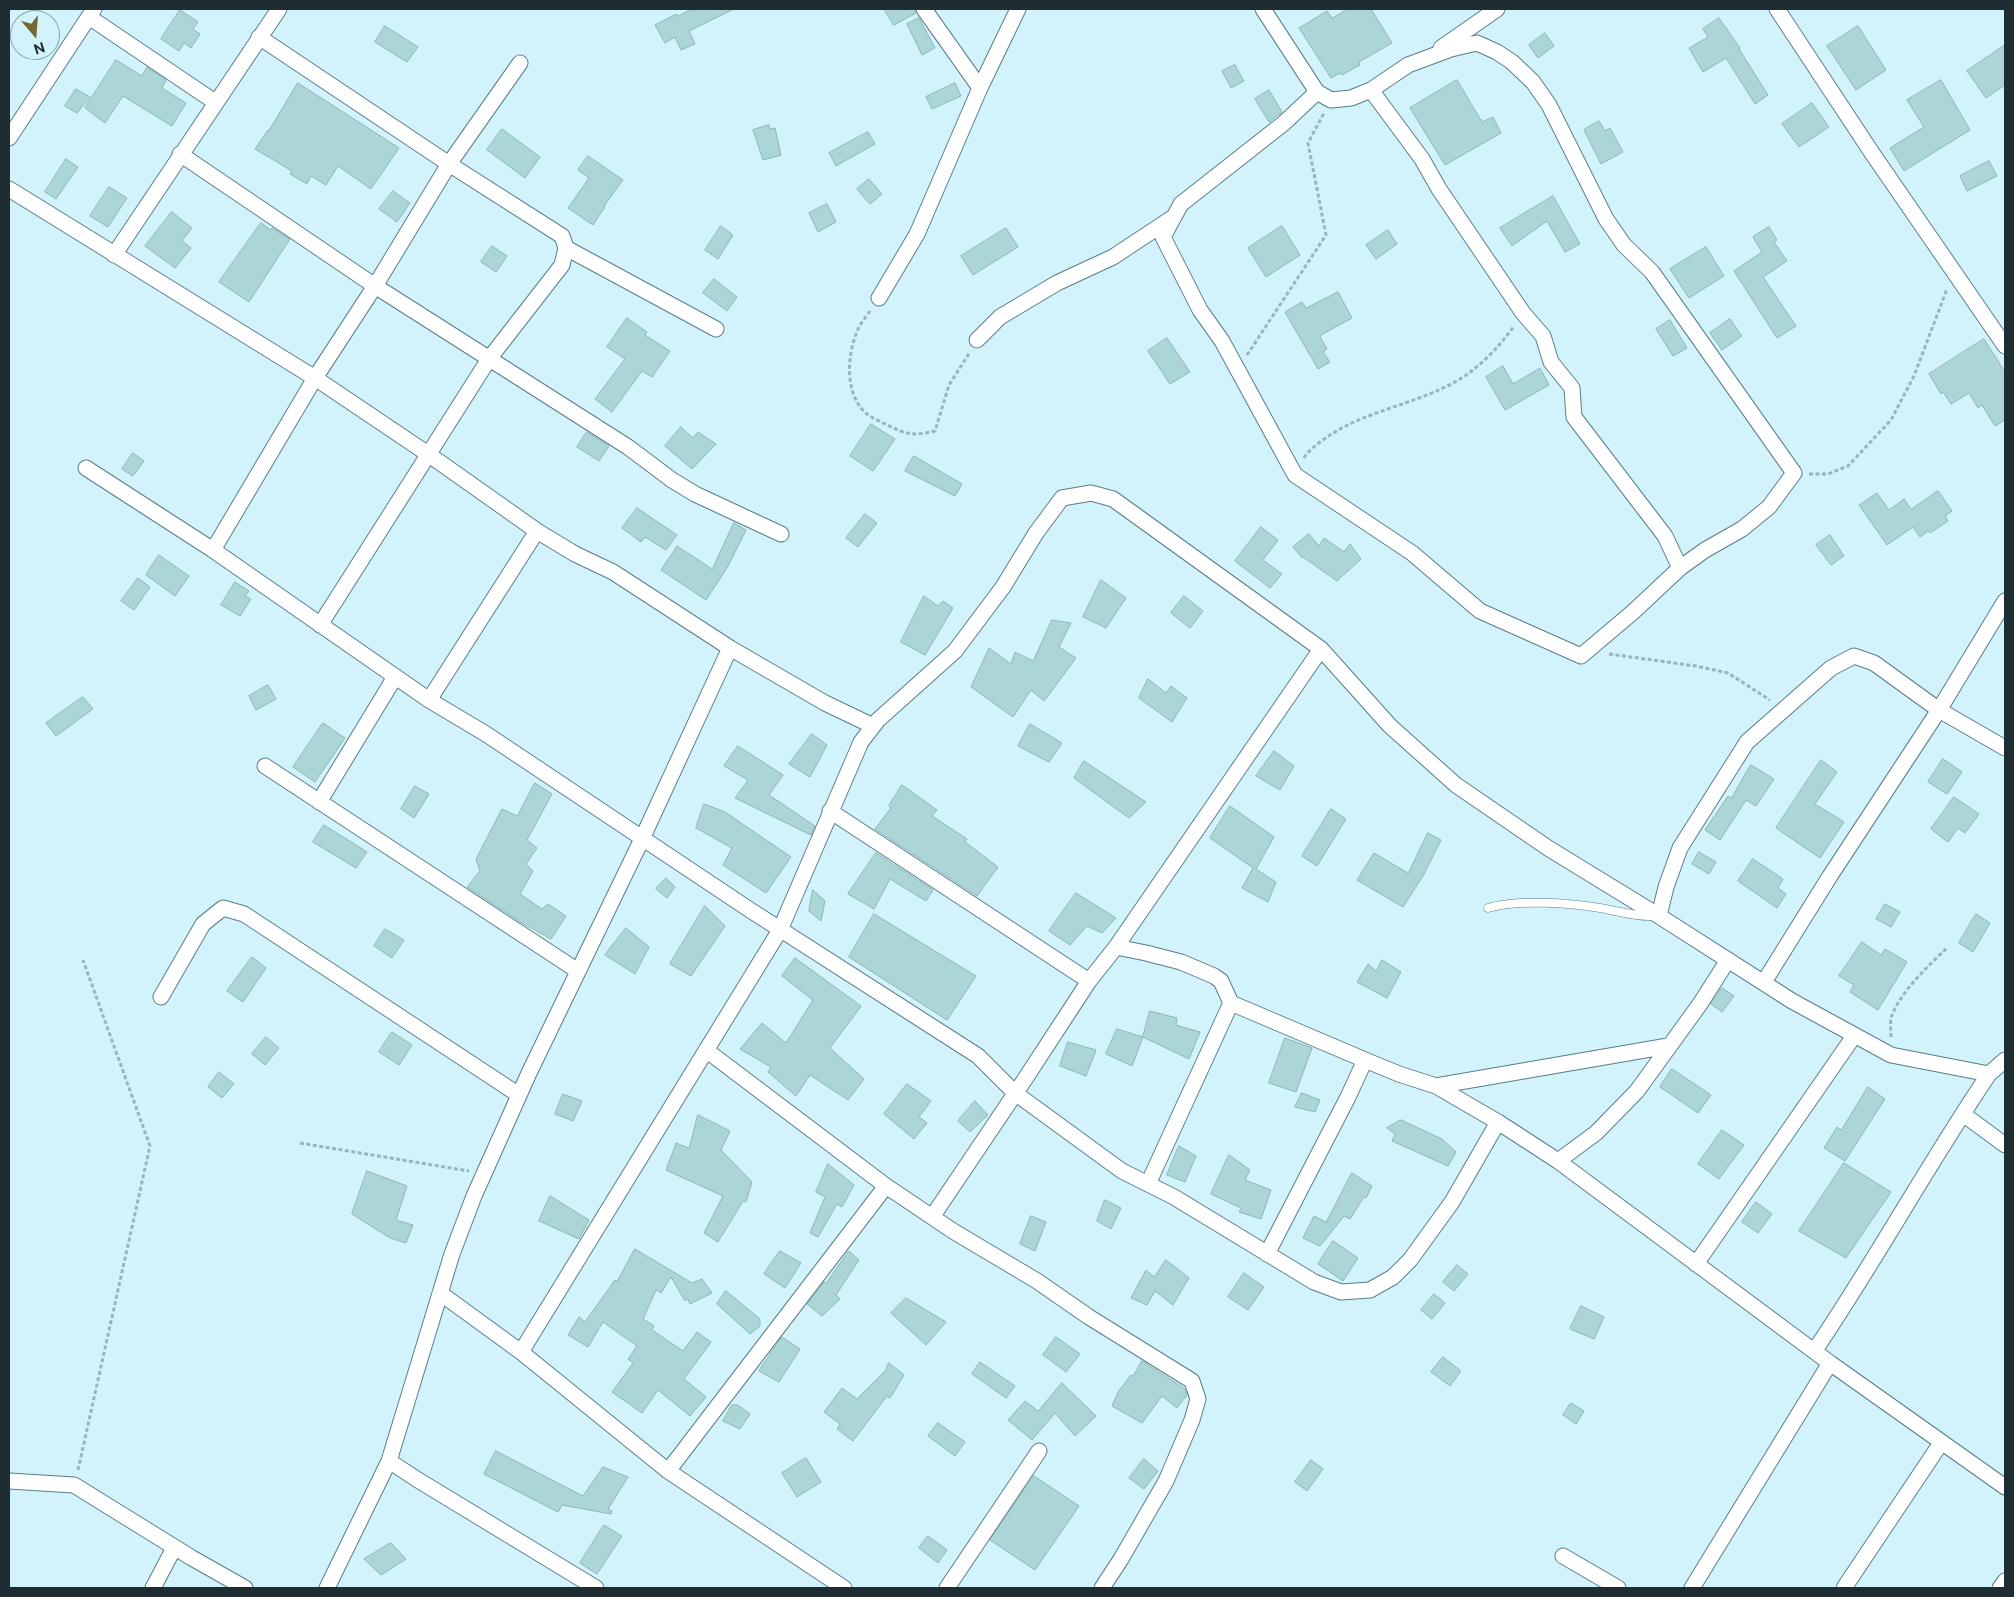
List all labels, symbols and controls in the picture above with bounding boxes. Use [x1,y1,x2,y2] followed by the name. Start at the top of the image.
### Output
[10,10,60,60] north arrow
[32,39,47,58] text: N

